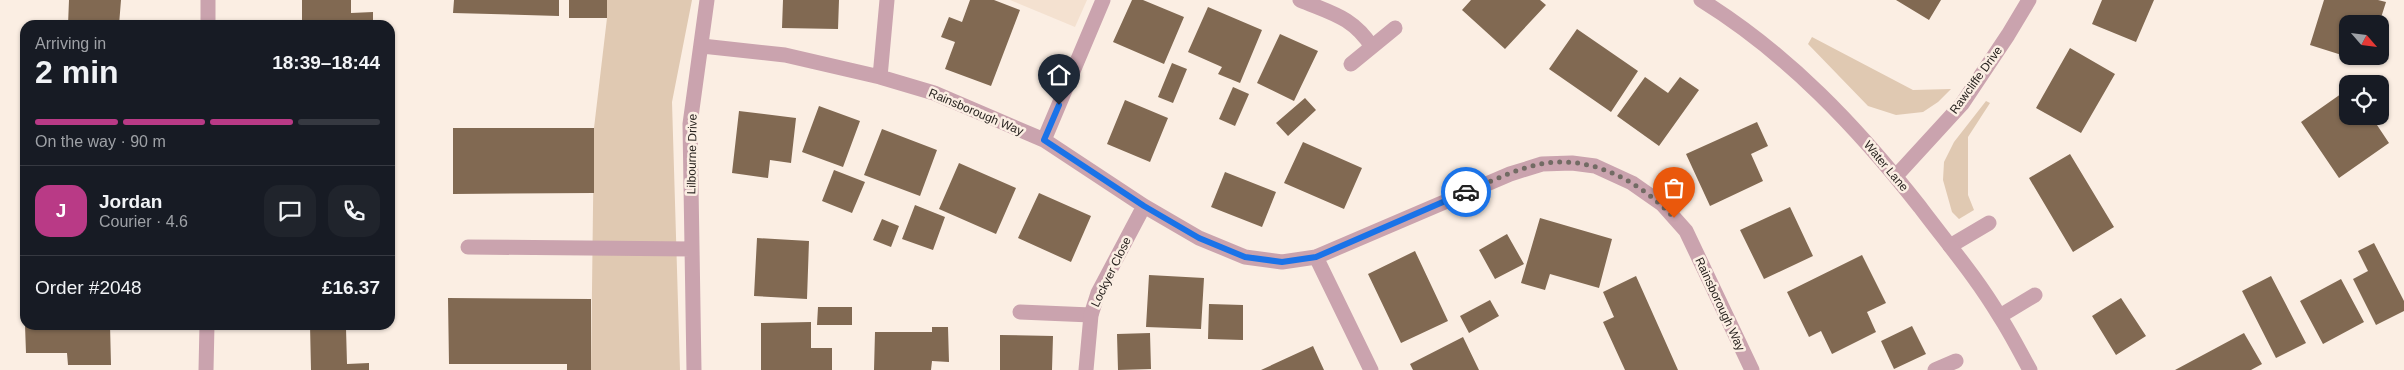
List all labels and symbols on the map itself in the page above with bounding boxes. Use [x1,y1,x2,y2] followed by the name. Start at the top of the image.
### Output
[2339,15,2389,65] north arrow
[1947,43,2005,116] street label: Rawcliffe Drive
[1038,54,1080,105] pin
[926,86,1026,138] street label: Rainsborough Way
[684,113,700,194] street label: Lilbourne Drive
[1861,138,1911,194] street label: Water Lane
[1441,167,1491,217] courier
[1653,167,1695,218] pin
[1088,234,1134,309] street label: Lockyer Close
[1692,255,1748,353] street label: Rainsborough Way

